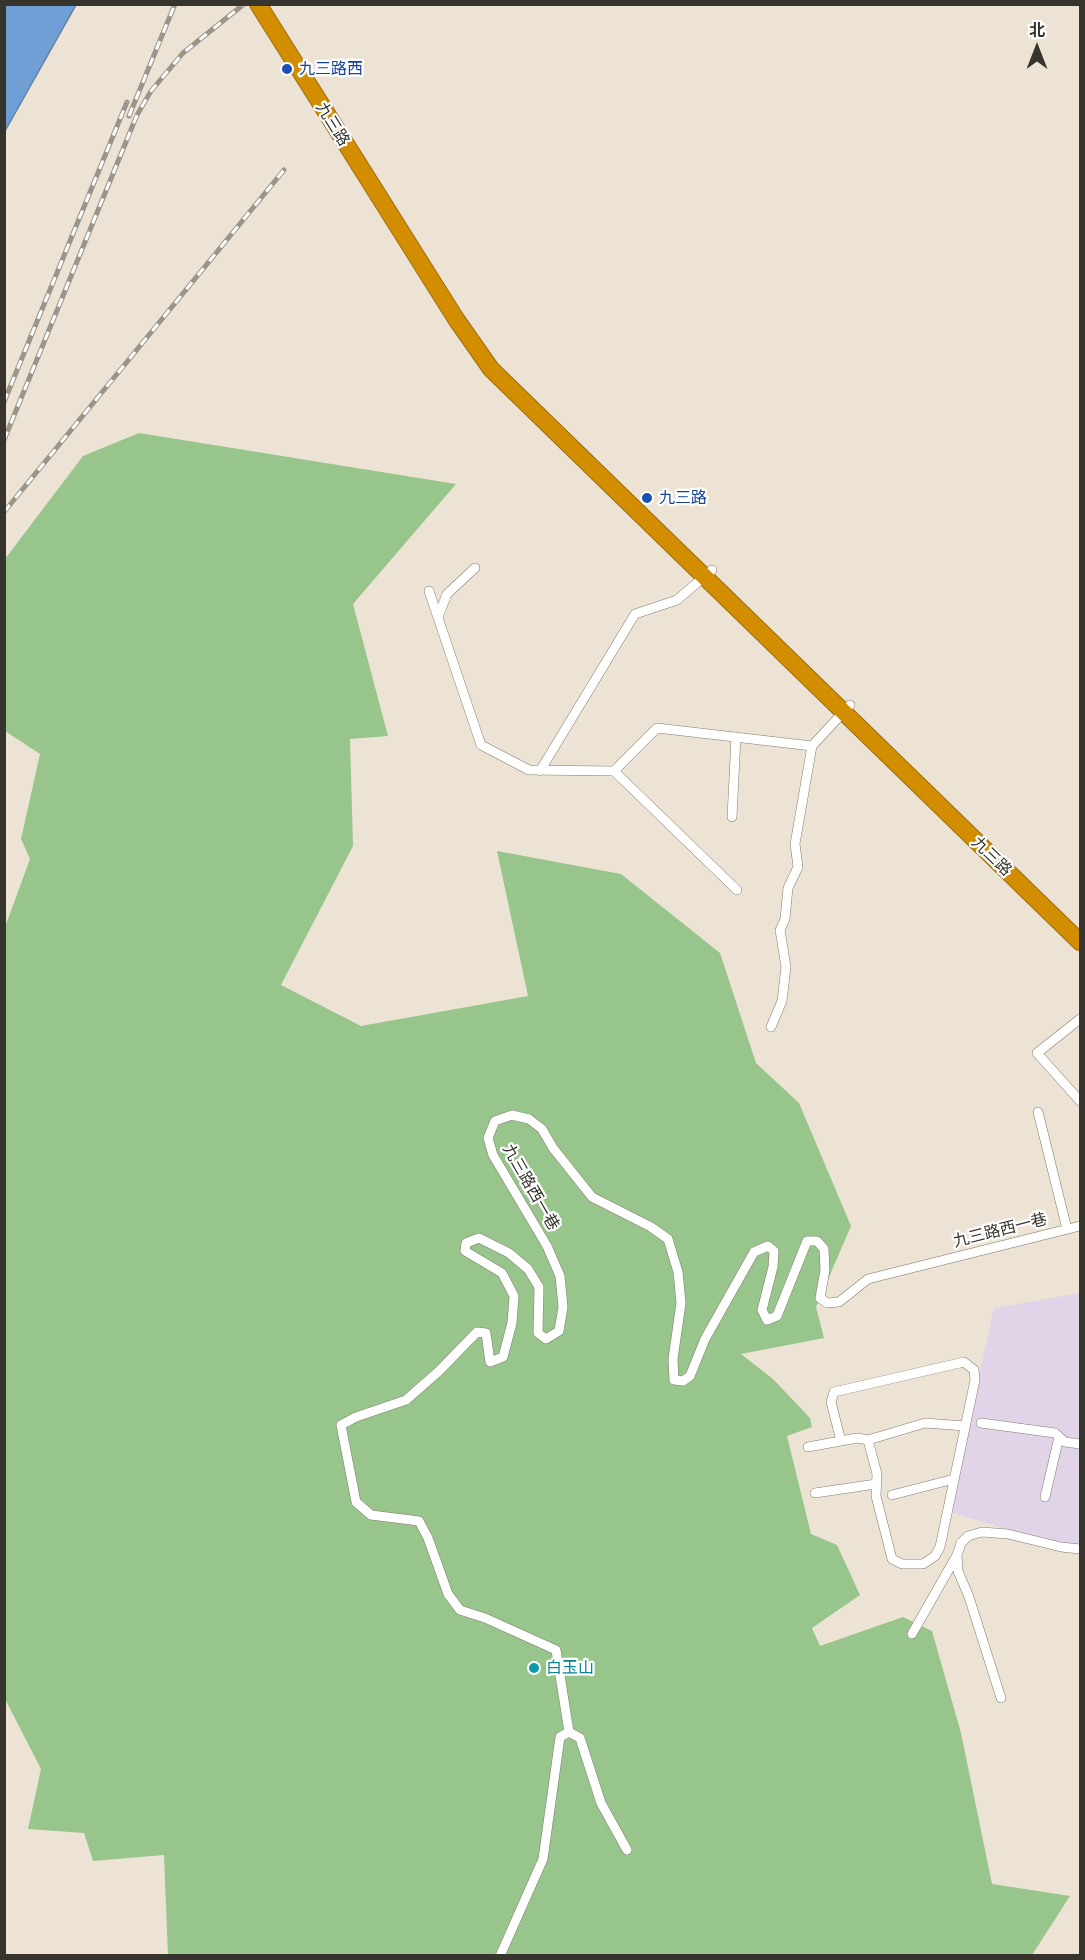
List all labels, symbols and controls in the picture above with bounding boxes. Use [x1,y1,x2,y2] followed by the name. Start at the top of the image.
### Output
[1007,18,1067,78] north arrow
[1029,20,1045,39] text: 北
[299,59,363,79] place label: 九三路西
[280,62,294,76] marker: 九三路西
[312,99,354,149] street label: 九三路
[659,488,707,508] place label: 九三路
[640,491,654,505] marker: 九三路
[968,832,1016,880] street label: 九三路
[499,1141,563,1233] street label: 九三路西一巷
[951,1209,1049,1251] street label: 九三路西一巷
[546,1658,594,1678] place label: 白玉山
[527,1661,541,1675] marker: 白玉山

